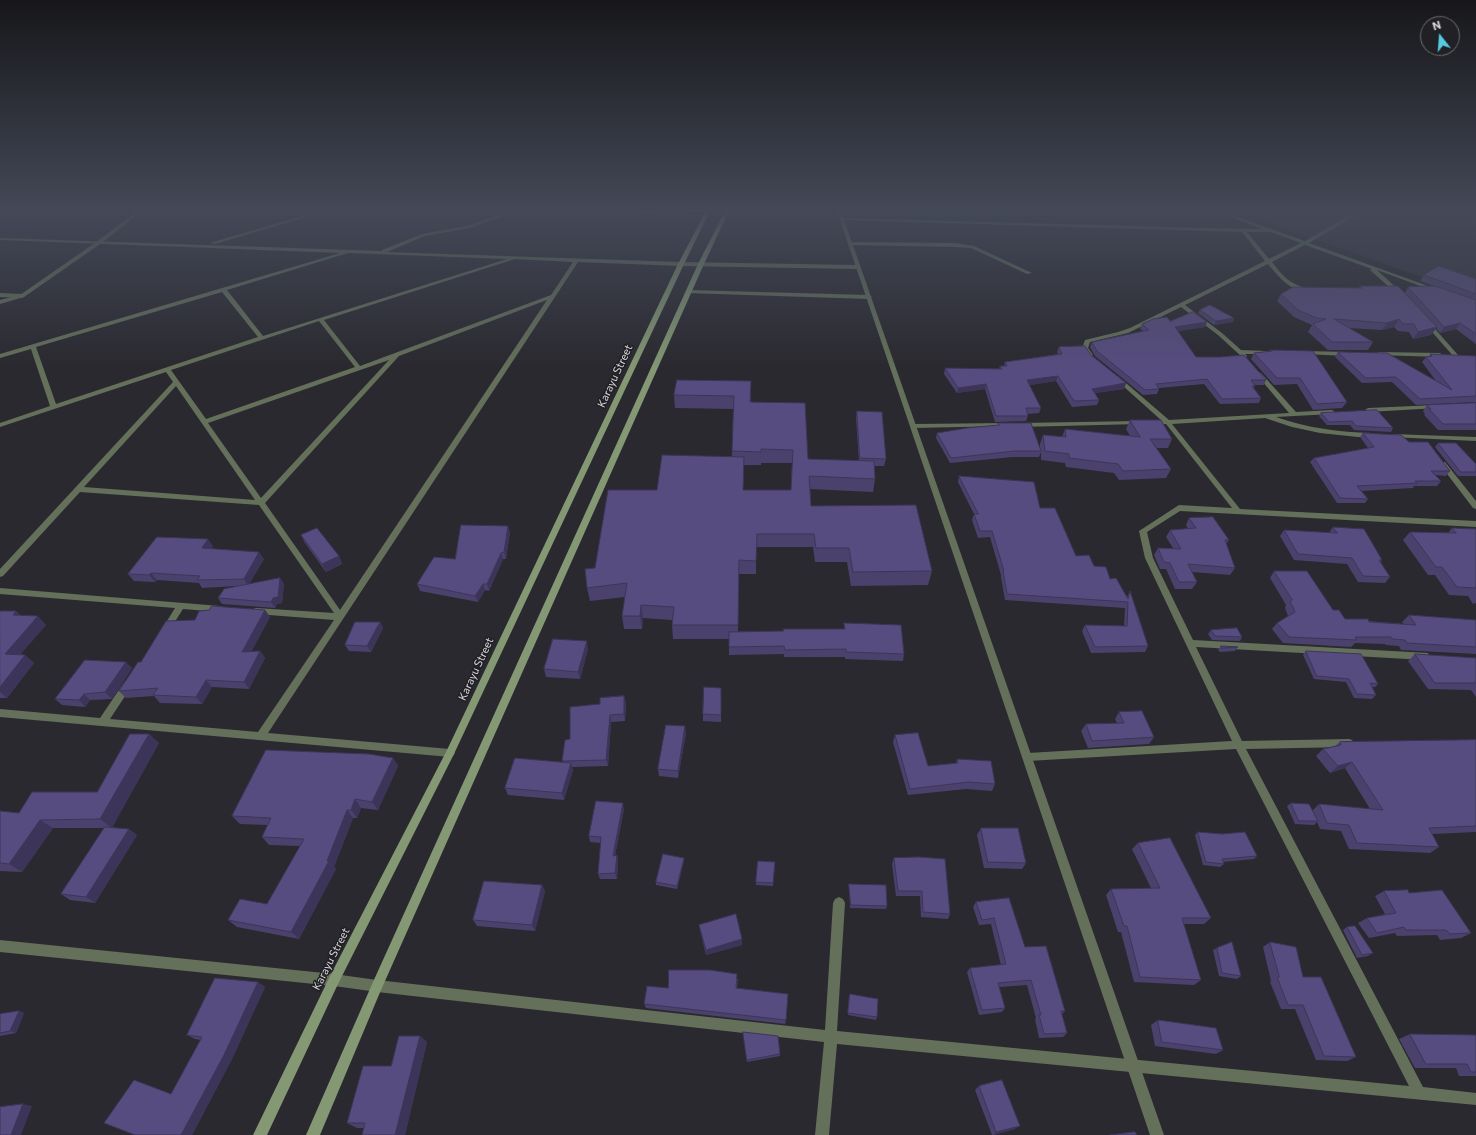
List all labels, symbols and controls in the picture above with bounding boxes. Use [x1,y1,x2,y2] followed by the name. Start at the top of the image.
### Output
[1420,16,1460,56] north arrow
[1431,18,1442,32] text: N
[595,342,635,410] street label: Karayu Street
[456,635,496,703] street label: Karayu Street
[310,926,352,992] street label: Karayu Street

